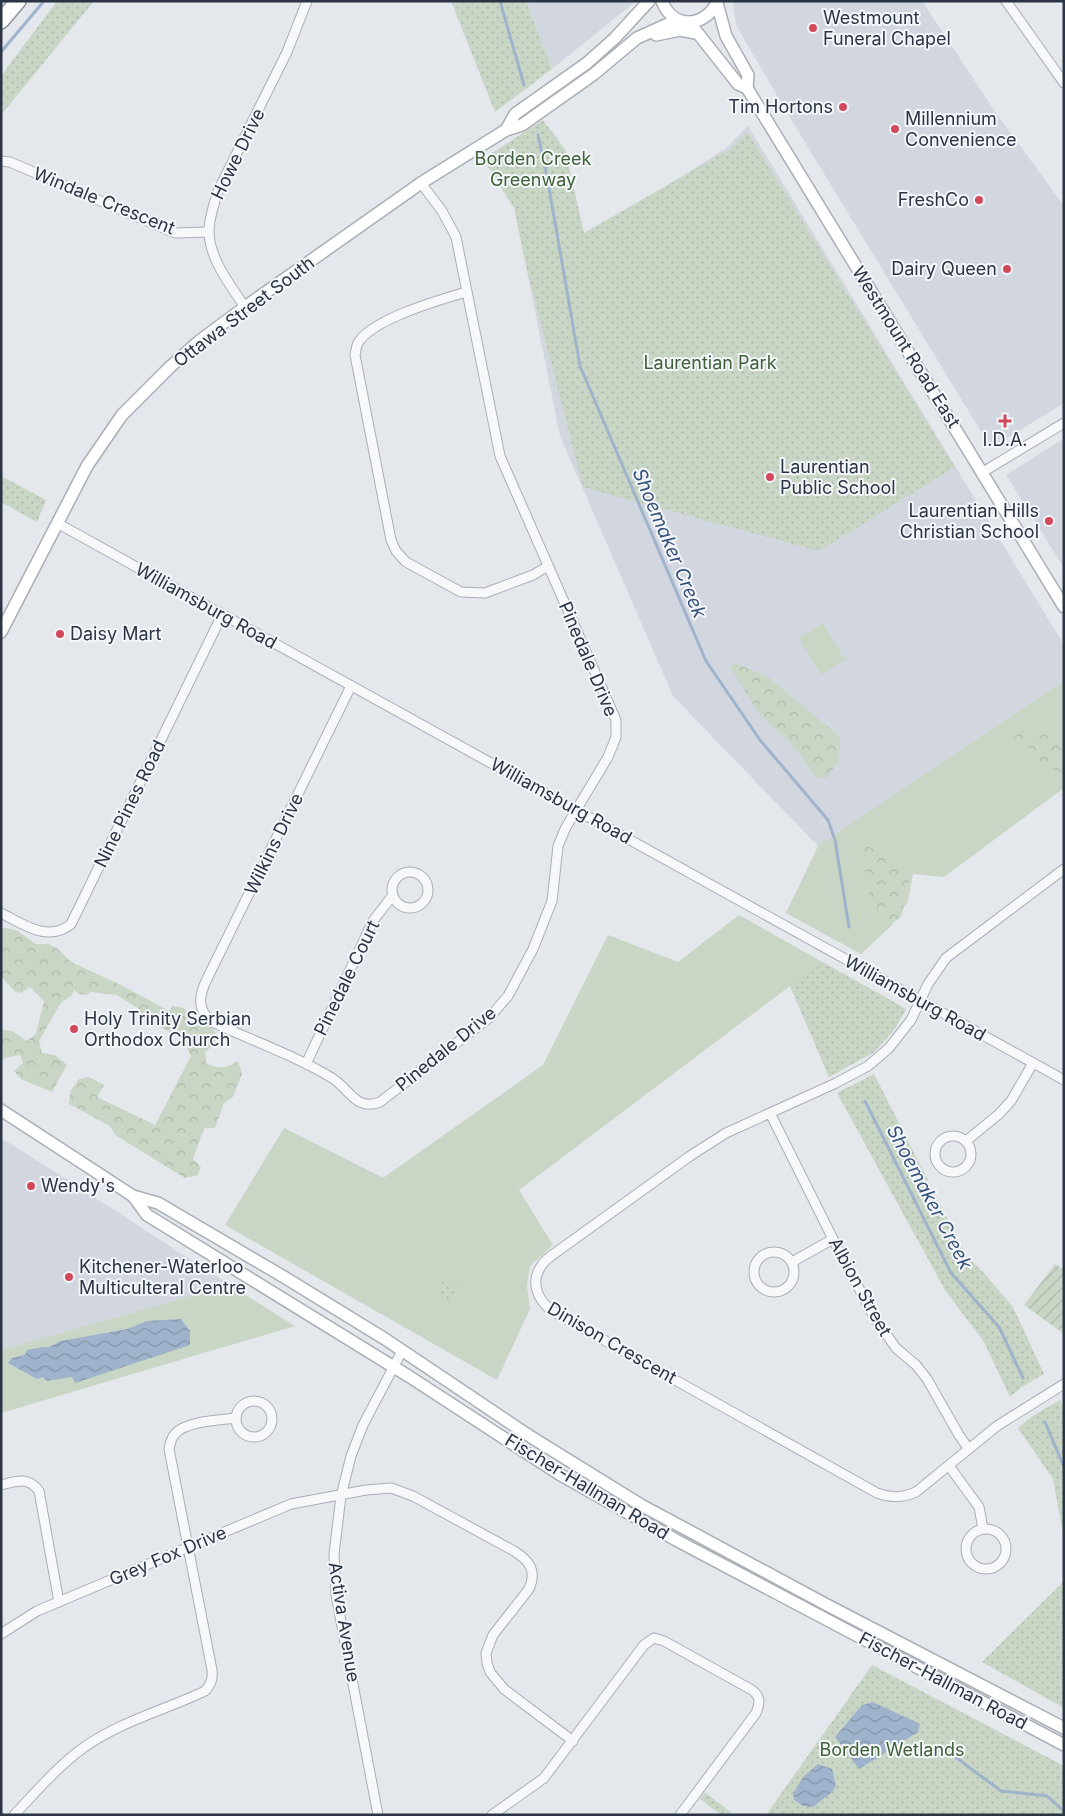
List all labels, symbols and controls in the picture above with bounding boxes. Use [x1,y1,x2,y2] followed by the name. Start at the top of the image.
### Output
[823,7,951,49] place label: Westmount Funeral Chapel
[807,22,819,34] marker: Westmount Funeral Chapel
[728,96,833,117] place label: Tim Hortons
[837,101,849,113] marker: Tim Hortons
[207,105,269,203] street label: Howe Drive
[905,108,1016,150] place label: Millennium Convenience
[889,123,901,135] marker: Millennium Convenience
[475,148,591,190] park label: Borden Creek Greenway
[30,163,178,239] street label: Windale Crescent
[898,189,969,210] place label: FreshCo
[973,194,985,206] marker: FreshCo
[169,252,318,371] street label: Ottawa Street South
[891,258,997,279] place label: Dairy Queen
[848,262,965,431] street label: Westmount Road East
[1001,263,1013,275] marker: Dairy Queen
[643,352,777,373] park label: Laurentian Park
[999,415,1011,427] marker: I.D.A.
[982,429,1028,450] place label: I.D.A.
[780,456,896,498] place label: Laurentian Public School
[628,465,712,622] water label: Shoemaker Creek
[764,471,776,483] marker: Laurentian Public School
[900,500,1039,542] place label: Laurentian Hills Christian School
[1043,515,1055,527] marker: Laurentian Hills Christian School
[132,558,281,653] street label: Williamsburg Road
[555,598,622,719] street label: Pinedale Drive
[70,623,162,644] place label: Daisy Mart
[54,628,66,640] marker: Daisy Mart
[90,737,169,871] street label: Nine Pines Road
[487,753,636,848] street label: Williamsburg Road
[240,789,307,898] street label: Wilkins Drive
[310,917,384,1039] street label: Pinedale Court
[841,950,990,1045] street label: Williamsburg Road
[391,1002,500,1095] street label: Pinedale Drive
[84,1008,251,1050] place label: Holy Trinity Serbian Orthodox Church
[68,1023,80,1035] marker: Holy Trinity Serbian Orthodox Church
[882,1121,978,1274] water label: Shoemaker Creek
[41,1175,115,1196] place label: Wendy's
[25,1180,37,1192] marker: Wendy's
[825,1234,896,1340] street label: Albion Street
[79,1256,246,1298] place label: Kitchener-Waterloo Multiculteral Centre
[63,1271,75,1283] marker: Kitchener-Waterloo Multiculteral Centre
[544,1297,680,1388] street label: Dinison Crescent
[502,1429,673,1544] street label: Fischer-Hallman Road
[106,1521,229,1590] street label: Grey Fox Drive
[325,1560,364,1684] street label: Activa Avenue
[856,1627,1031,1734] street label: Fischer-Hallman Road
[819,1739,965,1760] park label: Borden Wetlands

